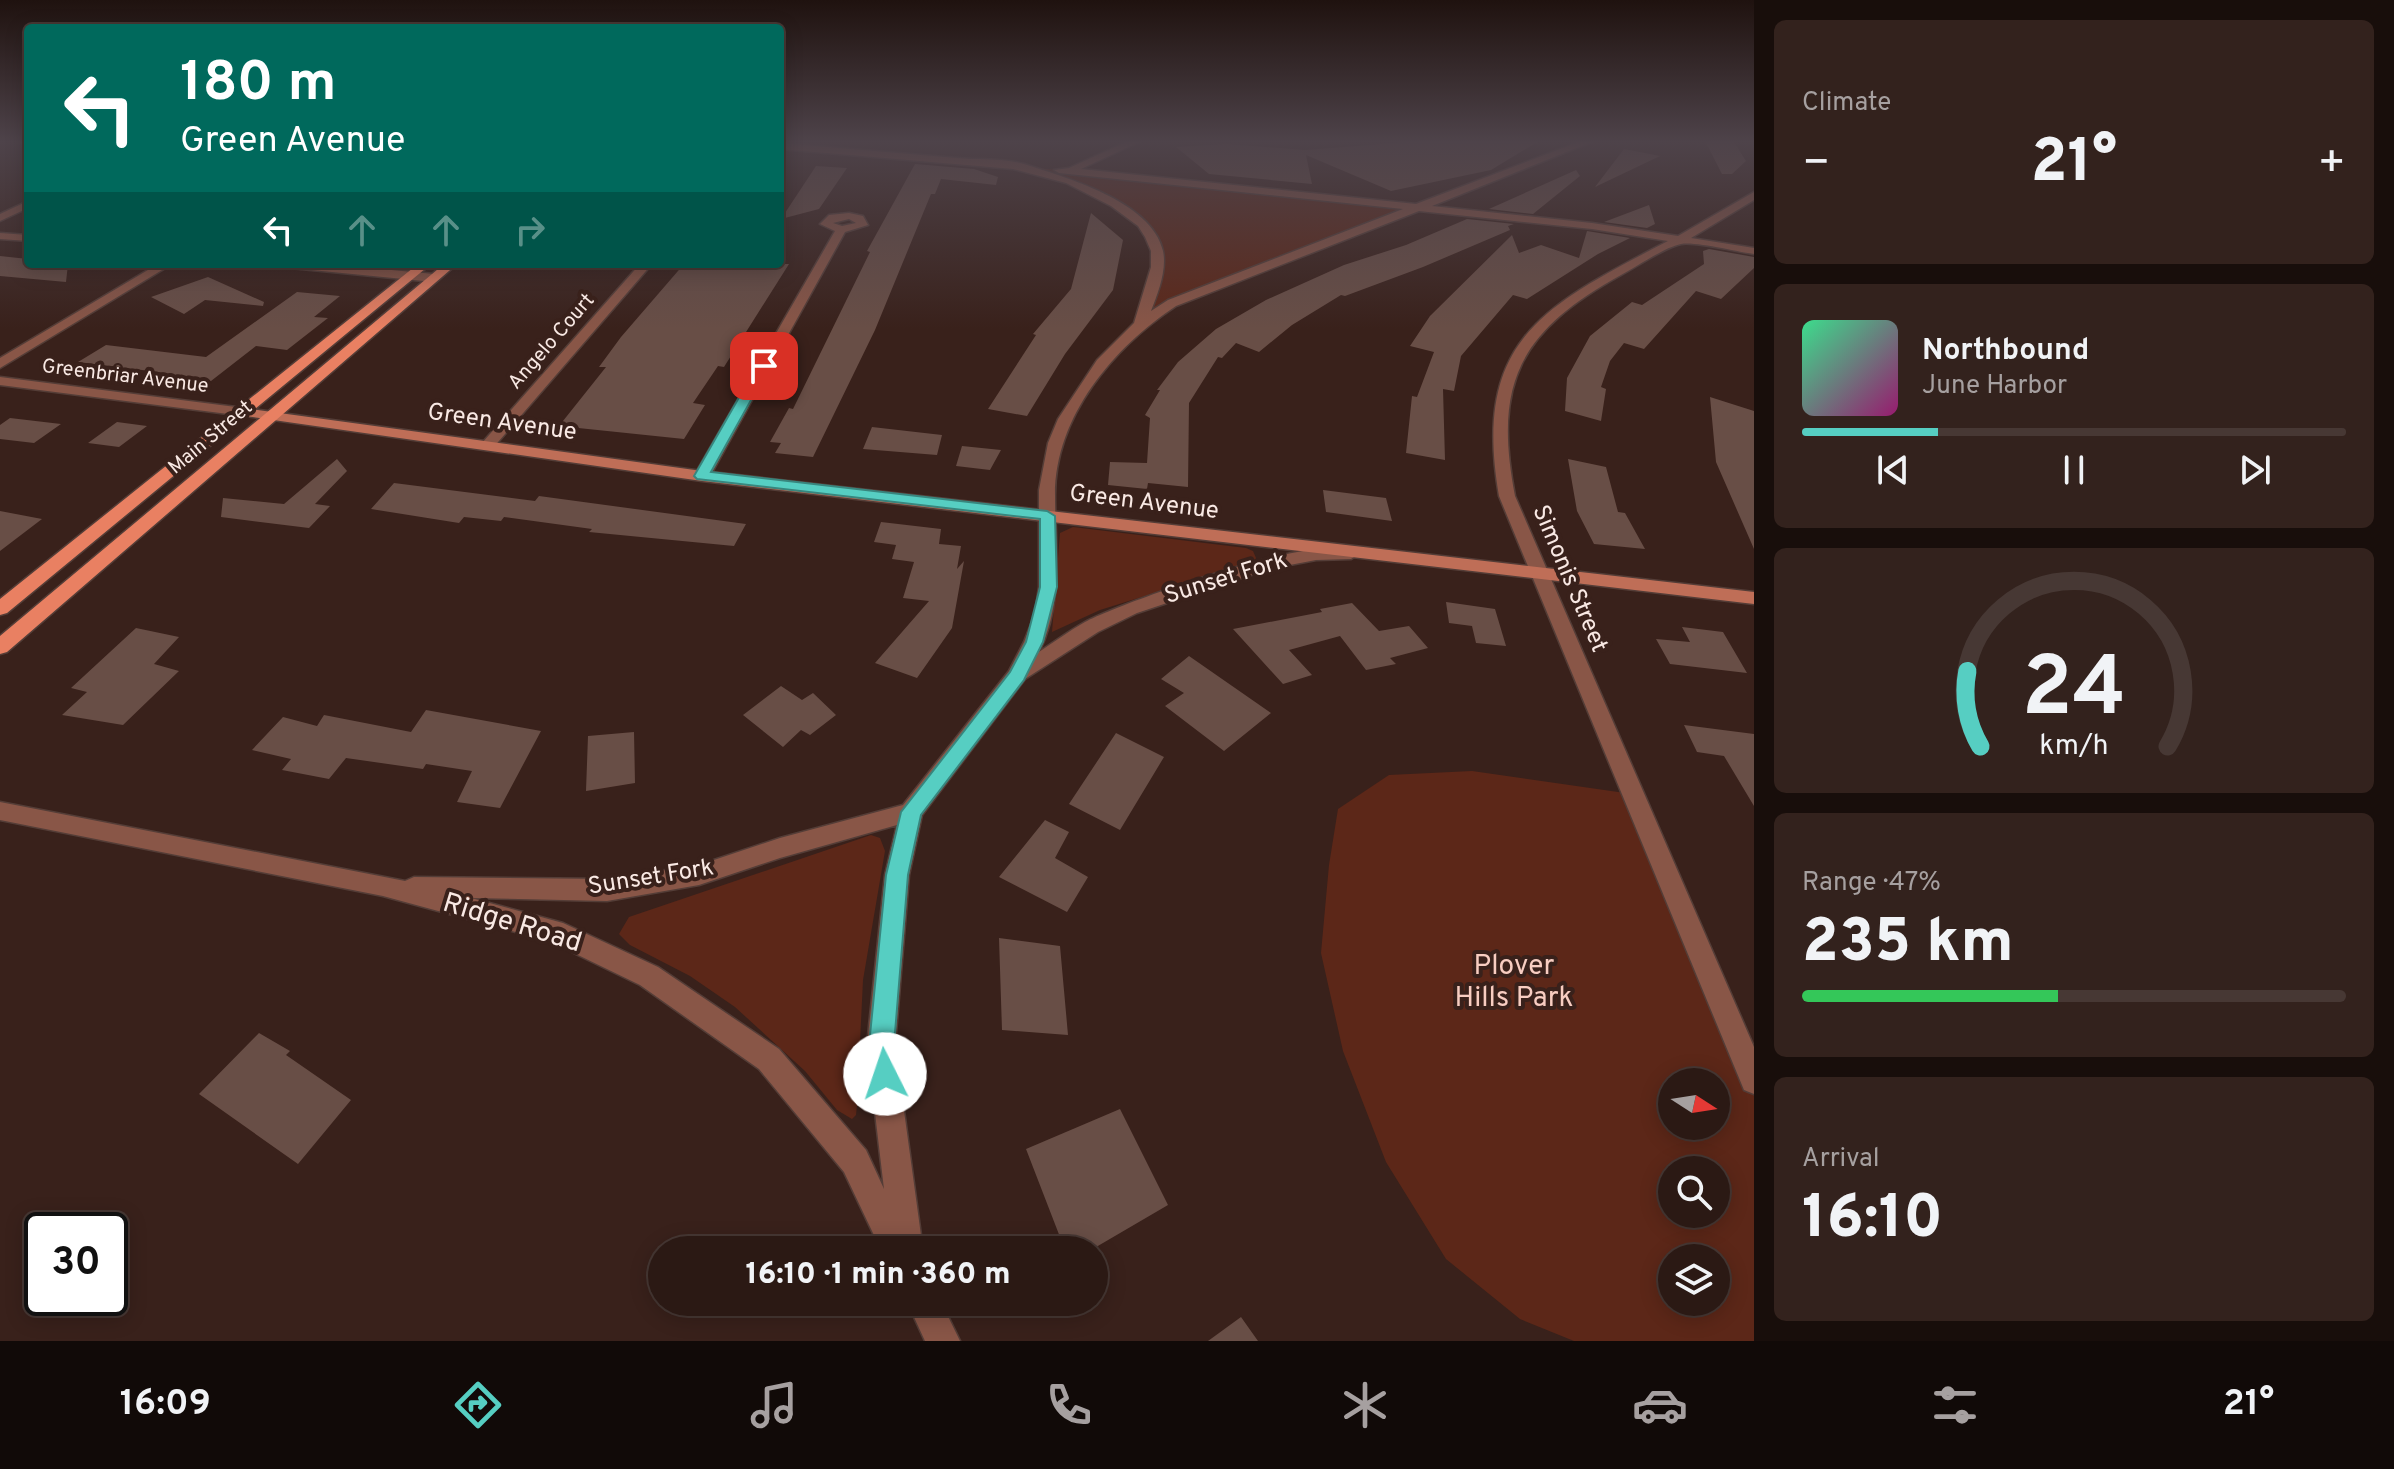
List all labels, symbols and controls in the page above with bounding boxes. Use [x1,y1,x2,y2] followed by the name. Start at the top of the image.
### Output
[180,50,337,120] text: 180 m
[48,56,152,160] icon: left
[1802,87,1891,120] text: Climate
[180,119,405,165] text: Green Avenue
[2031,127,2117,203] text: 21°
[1802,137,1830,193] text: −
[2318,137,2346,193] text: +
[256,208,300,252] icon: left
[340,208,384,252] icon: ahead
[424,208,468,252] icon: ahead
[508,208,552,252] icon: right
[503,288,601,396] street label: Angelo Court
[730,332,798,400] pin
[1922,333,2089,370] text: Northbound
[742,344,786,388] icon: arrive
[40,354,210,400] street label: Greenbriar Avenue
[1922,370,2067,403] text: June Harbor
[164,395,258,481] street label: Main Street
[426,398,578,448] street label: Green Avenue
[1871,448,1915,492] icon: previous
[2052,448,2096,492] icon: pause
[2233,448,2277,492] icon: next
[1068,479,1220,527] street label: Green Avenue
[1525,501,1613,657] street label: Simonis Street
[1161,546,1291,612] street label: Sunset Fork
[2022,639,2126,744] text: 24
[2039,729,2109,765] text: km/h
[586,853,716,903] street label: Sunset Fork
[1802,867,1941,900] text: Range · 47%
[438,886,586,962] street label: Ridge Road
[1802,907,2014,983] text: 235 km
[1455,949,1573,1017] park label: Plover Hills Park
[843,1032,927,1116] position arrow
[1658,1068,1730,1140] north arrow
[1658,1068,1730,1316] map controls
[1802,1143,1880,1176] text: Arrival
[1658,1156,1730,1228] button: search
[1802,1183,1943,1259] text: 16:10
[24,1212,128,1316] speed limit sign: 30
[1658,1244,1730,1316] button: layers
[745,1257,1011,1294] text: 16:10 · 1 min · 360 m
[450,1377,506,1433] icon: directions
[746,1377,802,1433] icon: music
[1041,1377,1097,1433] icon: phone
[1337,1377,1393,1433] icon: climate
[1632,1377,1688,1433] icon: car
[1927,1377,1983,1433] icon: filters
[120,1382,211,1428] text: 16:09
[2223,1382,2274,1428] text: 21°

